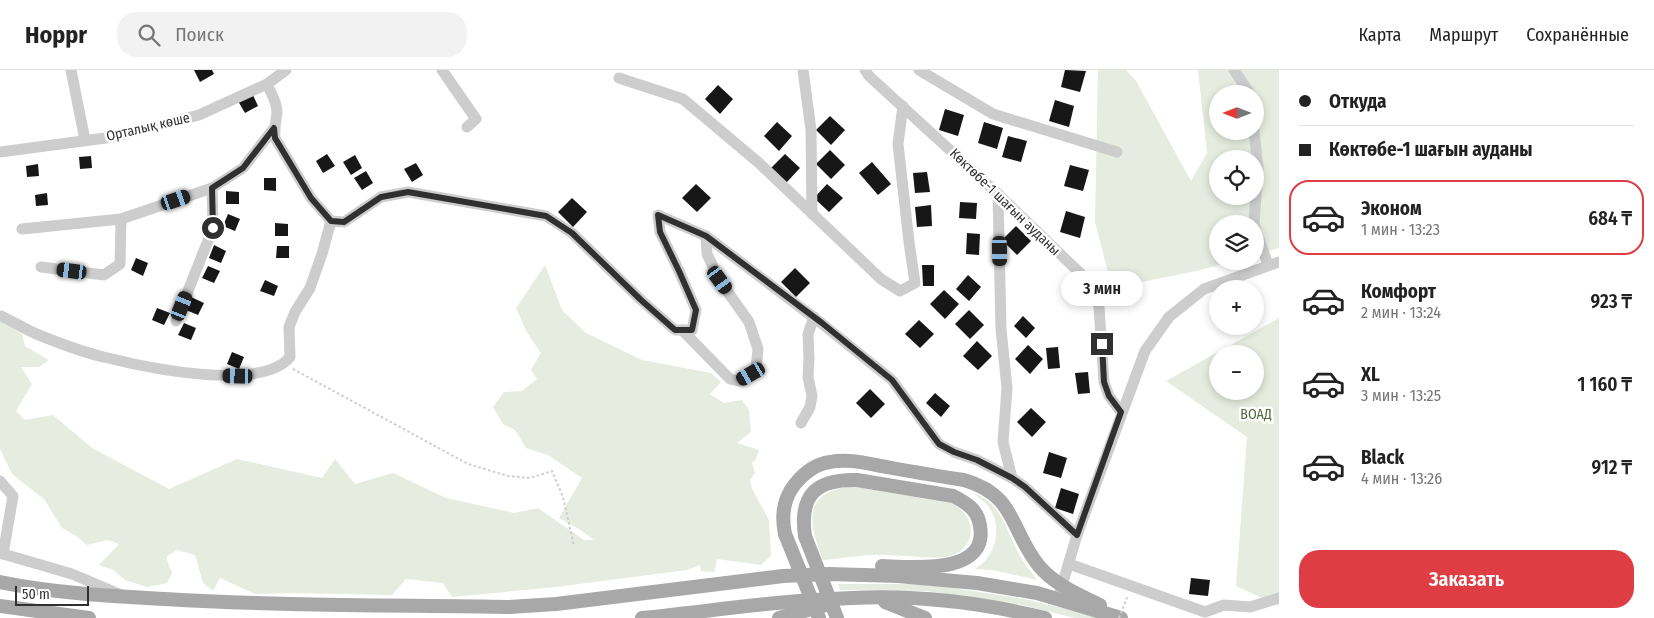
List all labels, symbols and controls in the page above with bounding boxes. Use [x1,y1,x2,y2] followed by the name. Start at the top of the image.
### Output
[117,12,467,57] search box
[25,21,87,49] text: Hoppr
[135,21,163,49] icon: search
[175,23,224,46] text: Поиск
[1358,24,1401,46] text: Карта
[1429,24,1498,46] text: Маршрут
[1526,24,1629,46] text: Сохранённые
[1209,85,1264,140] north arrow
[1209,85,1264,400] map controls
[1329,90,1386,113] text: Откуда
[105,109,191,145] street label: Орталық көше
[1329,138,1533,161] text: Көктөбе-1 шағын ауданы
[946,145,1064,259] street label: Көктөбе-1 шағын ауданы
[1209,150,1264,205] button: locate
[159,188,192,212] car
[1301,195,1346,240] icon: car
[1361,197,1422,220] text: Эконом
[1588,207,1632,230] text: 684 ₸
[1209,215,1264,270] button: layers
[202,217,224,239] route start
[1361,220,1440,239] text: 1 мин · 13:23
[992,236,1007,266] car
[56,262,87,280] car
[705,263,734,297] car
[1061,272,1143,306] callout: 3 мин
[1301,278,1346,323] icon: car
[1083,279,1121,298] text: 3 мин
[1209,280,1264,335] button: +
[1361,280,1436,303] text: Комфорт
[169,289,194,323] car
[1591,290,1632,313] text: 923 ₸
[1361,303,1441,322] text: 2 мин · 13:24
[1091,333,1113,355] route end
[1209,345,1264,400] button: −
[734,360,767,388] car
[1301,361,1346,406] icon: car
[1361,363,1380,386] text: XL
[222,368,253,384] car
[1578,373,1632,396] text: 1 160 ₸
[1361,386,1441,405] text: 3 мин · 13:25
[1240,406,1272,423] park label: ВОАД
[1301,444,1346,489] icon: car
[1361,446,1404,469] text: Black
[1592,456,1632,479] text: 912 ₸
[1361,469,1442,488] text: 4 мин · 13:26
[1299,550,1634,608] button: Заказать
[15,583,89,606] scale bar
[22,586,50,603] text: 50 m

